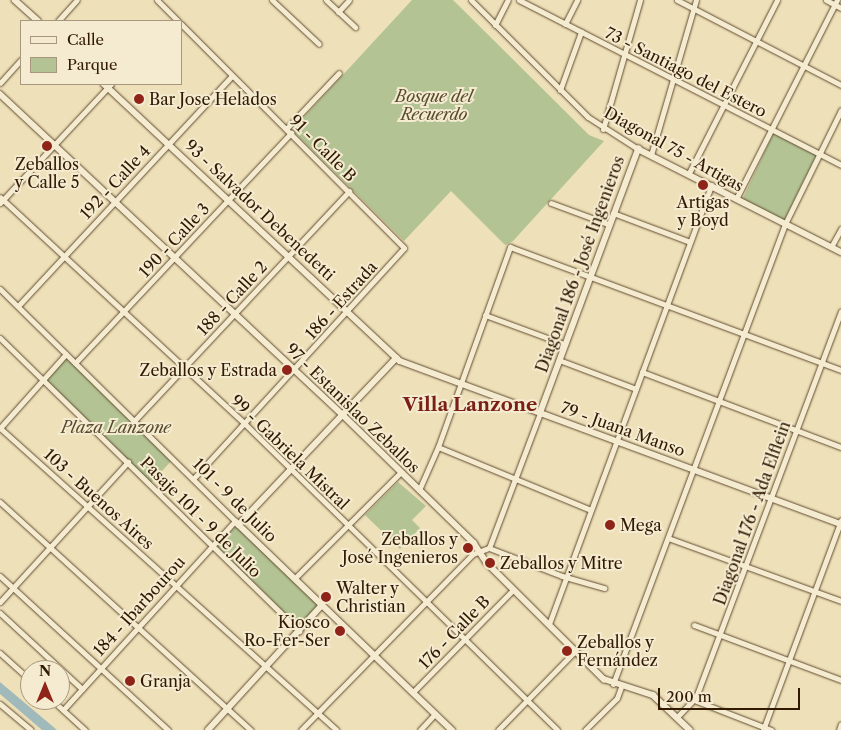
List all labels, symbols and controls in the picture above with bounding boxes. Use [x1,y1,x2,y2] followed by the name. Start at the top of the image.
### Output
[20,20,182,85] legend
[602,23,770,121] street label: 73 - Santiago del Estero
[67,30,104,49] text: Calle
[67,55,117,74] text: Parque
[395,86,473,124] park label: Bosque del Recuerdo
[149,89,277,109] place label: Bar Jose Helados
[133,93,145,105] marker: Bar Jose Helados
[601,102,747,196] street label: Diagonal 75 - Artigas
[286,111,360,185] street label: 91 - Calle B
[181,135,339,285] street label: 93 - Salvador Debenedetti
[41,140,53,152] marker: Zeballos y Calle 5
[76,141,154,223] street label: 192 - Calle 4
[532,153,628,375] street label: Diagonal 186 - José Ingenieros
[14,154,80,192] place label: Zeballos y Calle 5
[697,179,709,191] marker: Artigas y Boyd
[677,192,729,230] place label: Artigas y Boyd
[135,199,213,281] street label: 190 - Calle 3
[193,257,271,339] street label: 188 - Calle 2
[301,257,381,343] street label: 186 - Estrada
[282,339,424,477] street label: 97 - Estanislao Zeballos
[139,360,277,380] place label: Zeballos y Estrada
[281,364,293,376] marker: Zeballos y Estrada
[227,391,353,513] street label: 99 - Gabriela Mistral
[403,394,537,416] district label: Villa Lanzone
[558,398,688,460] street label: 79 - Juana Manso
[61,417,171,437] park label: Plaza Lanzone
[710,418,794,608] street label: Diagonal 176 - Ada Elflein
[40,444,158,554] street label: 103 - Buenos Aires
[137,453,265,581] street label: Pasaje 101 - 9 de Julio
[189,454,281,546] street label: 101 - 9 de Julio
[620,515,662,535] place label: Mega
[604,519,616,531] marker: Mega
[342,529,458,567] place label: Zeballos y José Ingenieros
[462,542,474,554] marker: Zeballos y José Ingenieros
[89,552,189,660] street label: 184 - Ibarbourou
[500,553,624,573] place label: Zeballos y Mitre
[484,557,496,569] marker: Zeballos y Mitre
[336,578,406,616] place label: Walter y Christian
[320,591,332,603] marker: Walter y Christian
[414,591,494,673] street label: 176 - Calle B
[244,612,330,650] place label: Kiosco Ro-Fer-Ser
[334,625,346,637] marker: Kiosco Ro-Fer-Ser
[577,632,658,670] place label: Zeballos y Fernández
[561,645,573,657] marker: Zeballos y Fernández
[20,660,70,710] north arrow
[39,662,51,680] text: N
[140,671,191,691] place label: Granja
[124,675,136,687] marker: Granja
[661,678,804,710] scale bar
[666,687,712,706] text: 200 m

